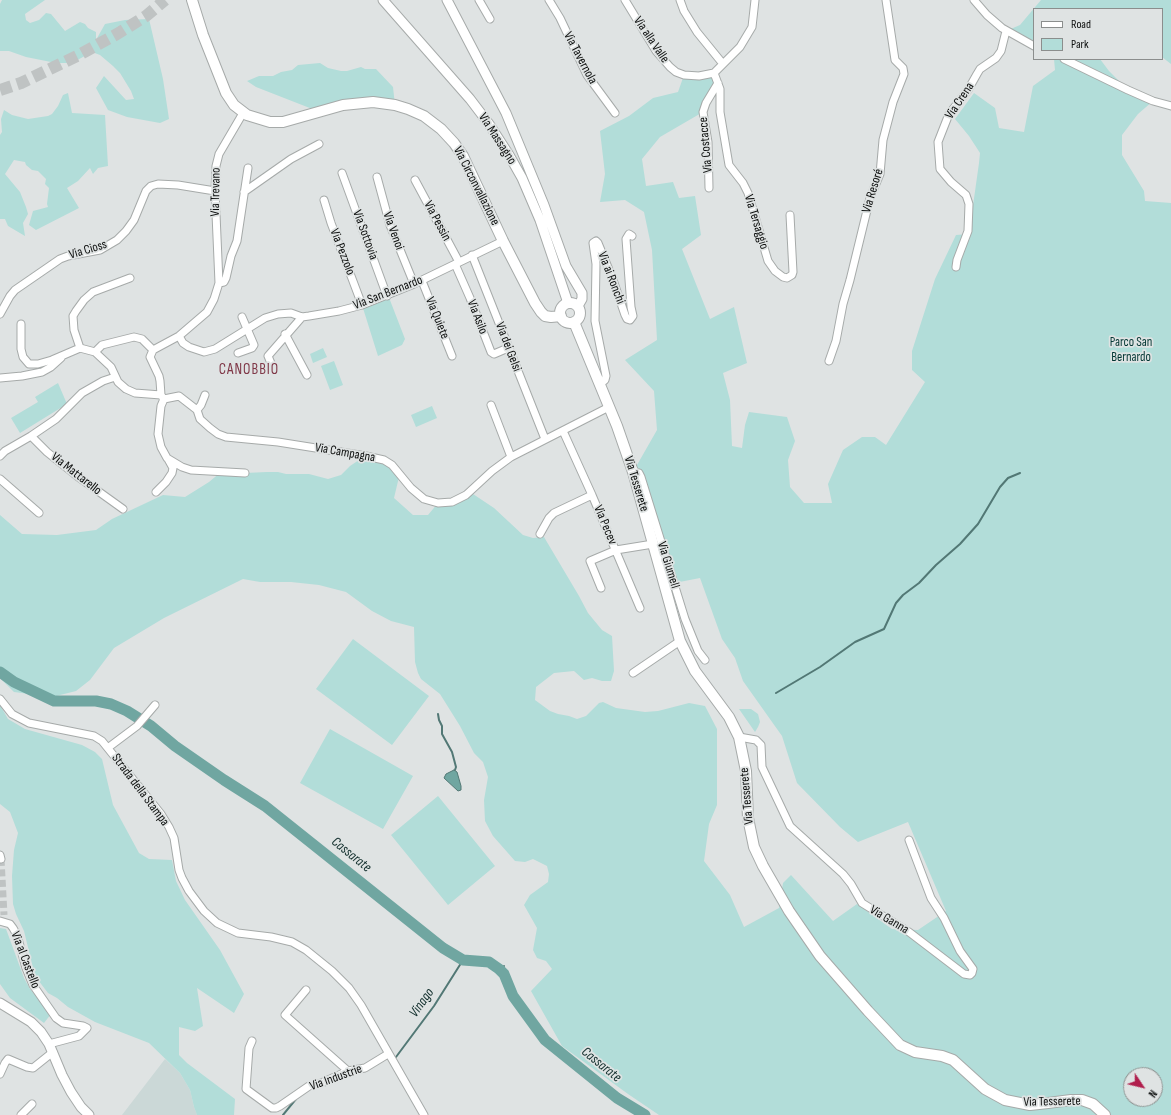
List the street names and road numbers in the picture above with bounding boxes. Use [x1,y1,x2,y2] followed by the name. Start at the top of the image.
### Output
[630,14,672,66] street label: Via alla Valle
[560,29,600,87] street label: Via Tavernola
[942,80,978,122] street label: Via Crena
[475,110,519,168] street label: Via Massagno
[696,116,716,174] street label: Via Costacce
[449,144,503,228] street label: Via Circonvallazione
[208,167,224,217] street label: Via Trevano
[859,167,887,215] street label: Via Resoré
[740,193,772,251] street label: Via Tersaggio
[420,198,454,244] street label: Via Pessin
[349,208,381,262] street label: Via Sottovia
[379,210,407,252] street label: Via Venoi
[326,227,358,277] street label: Via Pezzolo
[67,237,109,263] street label: Via Cioss
[594,250,628,306] street label: Via ai Ronchi
[351,273,425,313] street label: Via San Bernardo
[422,295,452,341] street label: Via Quiete
[463,297,491,337] street label: Via Asilo
[491,320,525,374] street label: Via dei Gelsi
[314,440,376,466] street label: Via Campagna
[48,449,104,499] street label: Via Mattarello
[620,454,652,514] street label: Via Tesserete
[590,503,620,547] street label: Via Pecev
[654,540,682,590] street label: Via Giumell
[108,751,172,829] street label: Strada della Stampa
[737,767,757,825] street label: Via Tesserete
[867,902,911,938] street label: Via Ganna
[7,929,43,991] street label: Via al Castello
[308,1061,364,1095] street label: Via Industrie
[1023,1094,1081,1110] street label: Via Tesserete

